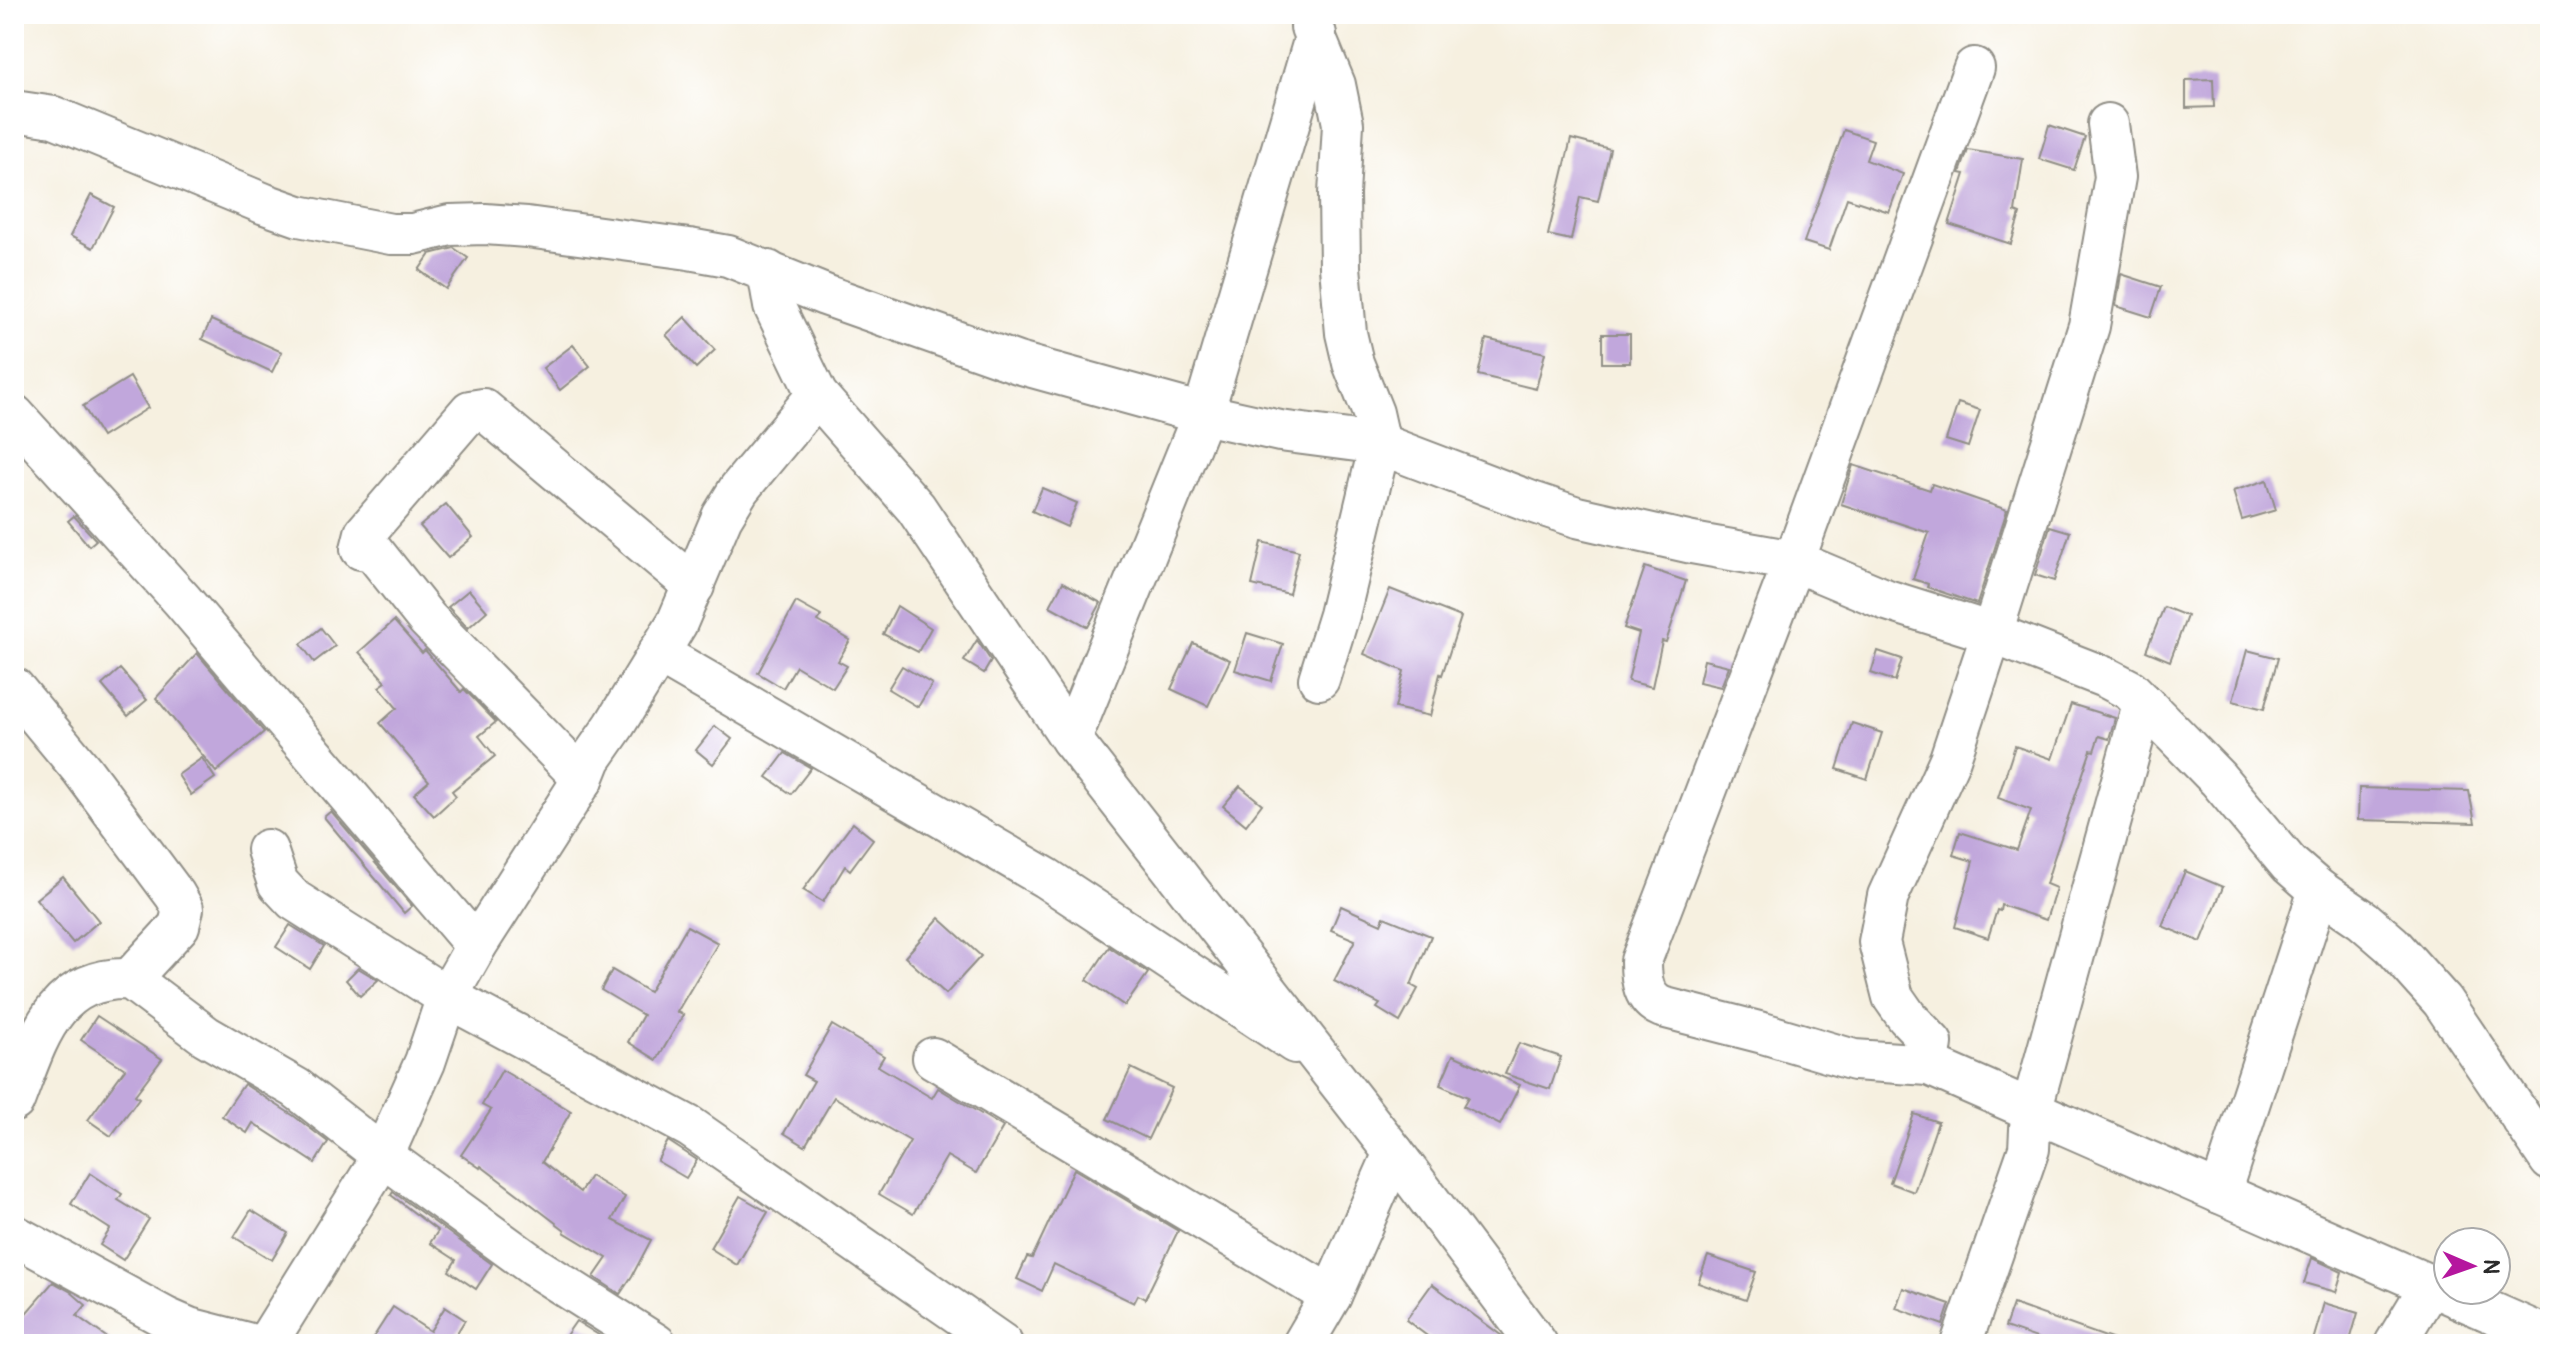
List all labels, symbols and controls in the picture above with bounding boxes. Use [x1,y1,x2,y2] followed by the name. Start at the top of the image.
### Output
[2432,1226,2512,1306] north arrow
[2477,1259,2505,1275] text: N

